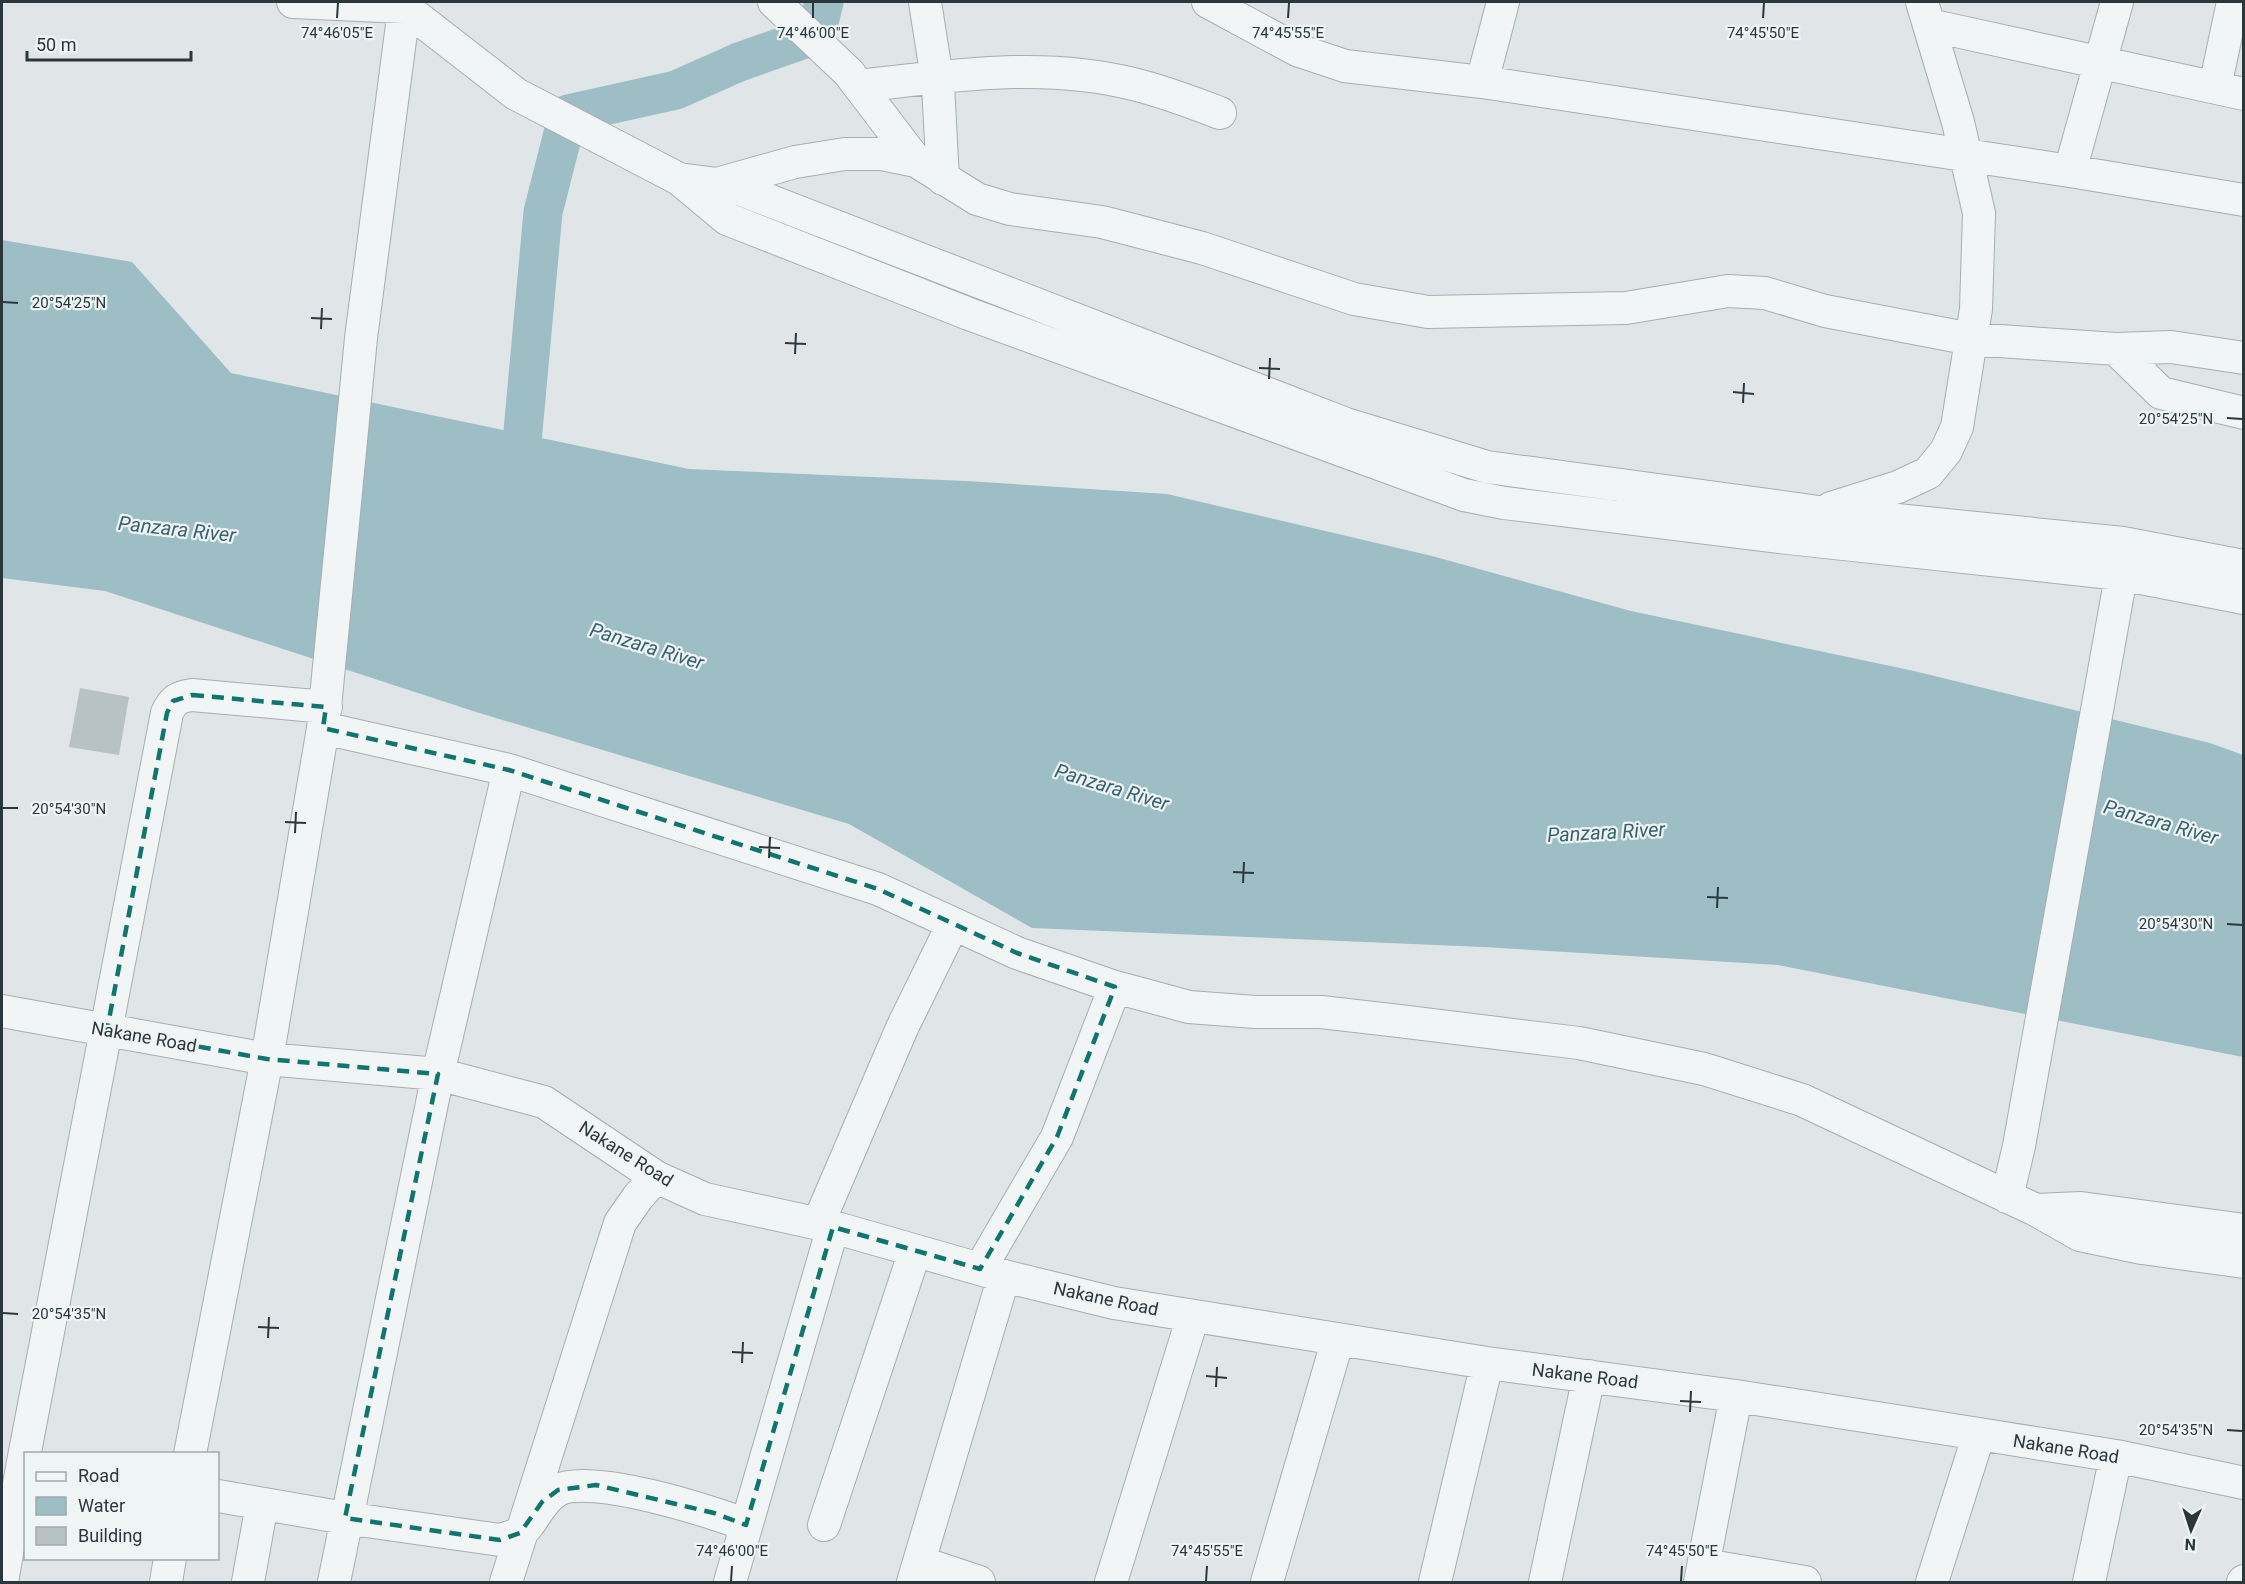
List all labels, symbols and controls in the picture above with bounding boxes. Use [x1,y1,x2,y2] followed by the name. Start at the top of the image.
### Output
[27,24,190,62] scale bar
[301,24,374,42] text: 74°46'05"E
[777,24,850,42] text: 74°46'00"E
[1252,24,1325,42] text: 74°45'55"E
[1727,24,1800,42] text: 74°45'50"E
[36,34,76,55] text: 50 m
[32,294,106,312] text: 20°54'25"N
[2139,410,2213,428] text: 20°54'25"N
[117,511,238,547] water label: Panzara River
[587,617,708,675] water label: Panzara River
[1052,758,1173,816] water label: Panzara River
[2101,794,2222,850] water label: Panzara River
[32,800,106,818] text: 20°54'30"N
[1546,817,1667,847] water label: Panzara River
[2139,915,2213,933] text: 20°54'30"N
[90,1017,198,1056] street label: Nakane Road
[575,1116,677,1191] street label: Nakane Road
[1052,1277,1161,1320] street label: Nakane Road
[32,1305,106,1323] text: 20°54'35"N
[1531,1359,1639,1392] street label: Nakane Road
[2139,1421,2213,1439] text: 20°54'35"N
[2012,1430,2120,1467] street label: Nakane Road
[24,1452,219,1560] legend
[78,1465,119,1486] text: Road
[78,1495,125,1516] text: Water
[2161,1500,2221,1560] north arrow
[78,1525,142,1546] text: Building
[2184,1535,2196,1554] text: N
[696,1542,769,1560] text: 74°46'00"E
[1171,1542,1244,1560] text: 74°45'55"E
[1646,1542,1719,1560] text: 74°45'50"E

